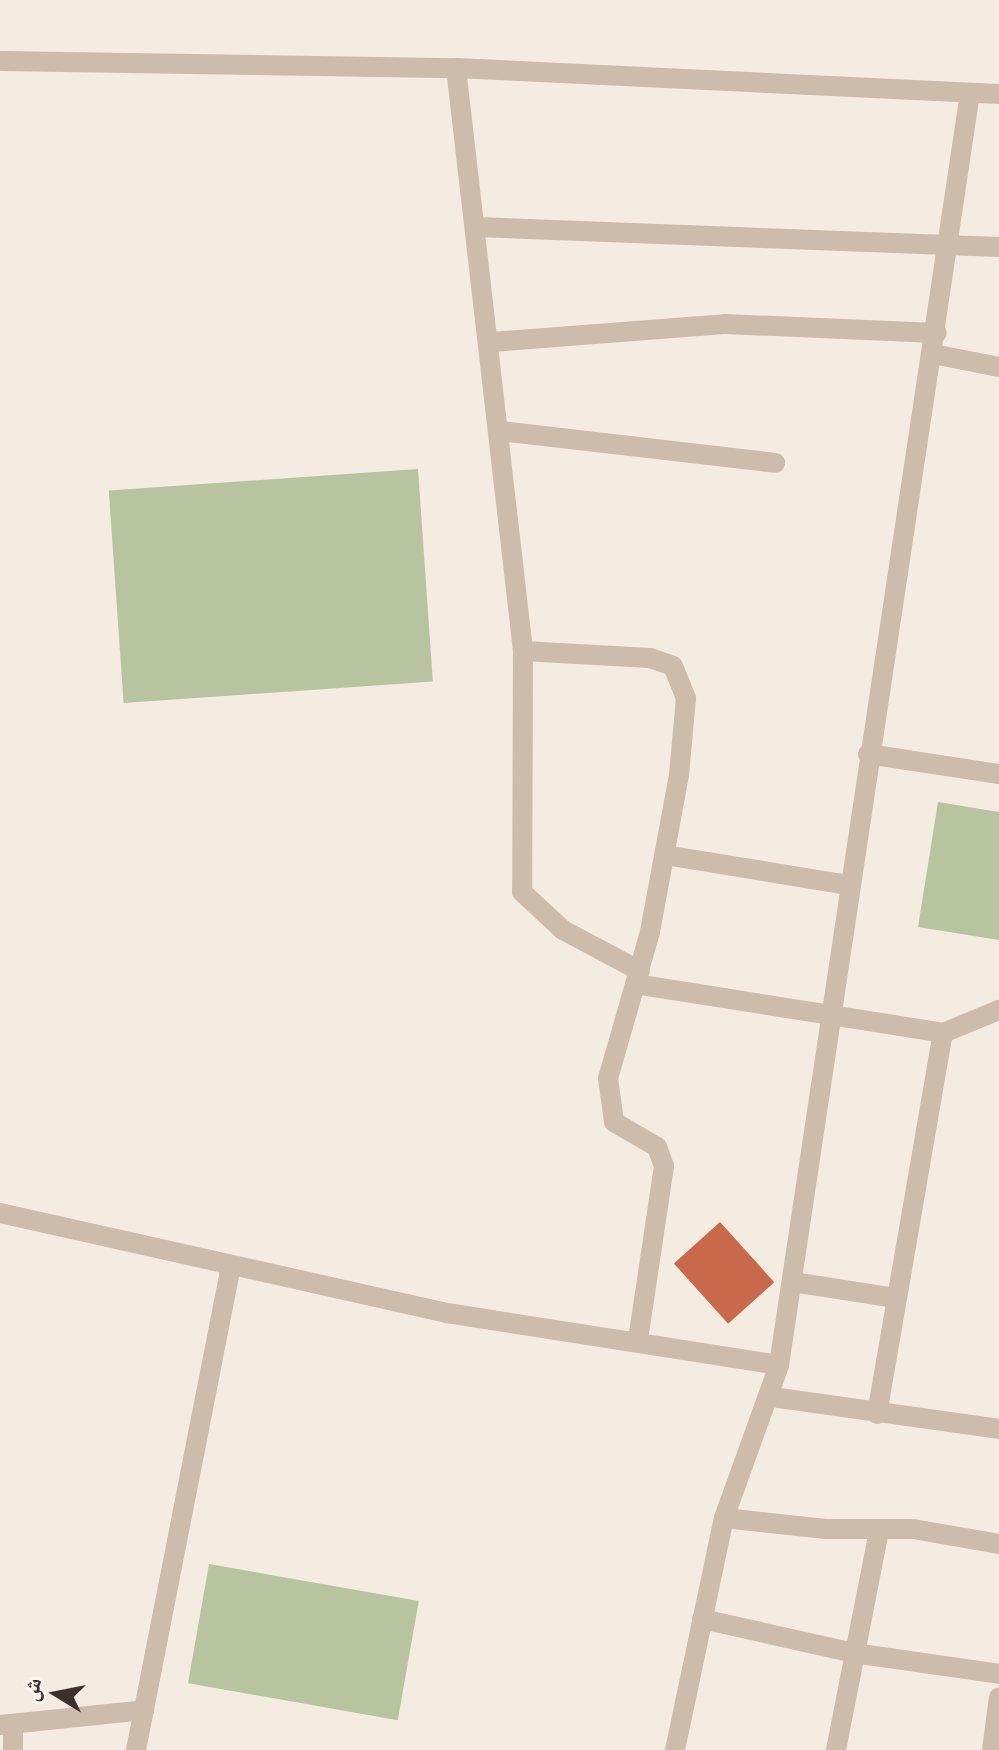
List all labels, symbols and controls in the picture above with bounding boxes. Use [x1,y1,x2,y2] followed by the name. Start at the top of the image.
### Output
[16,1654,96,1734] north arrow
[18,1676,46,1703] text: ش

